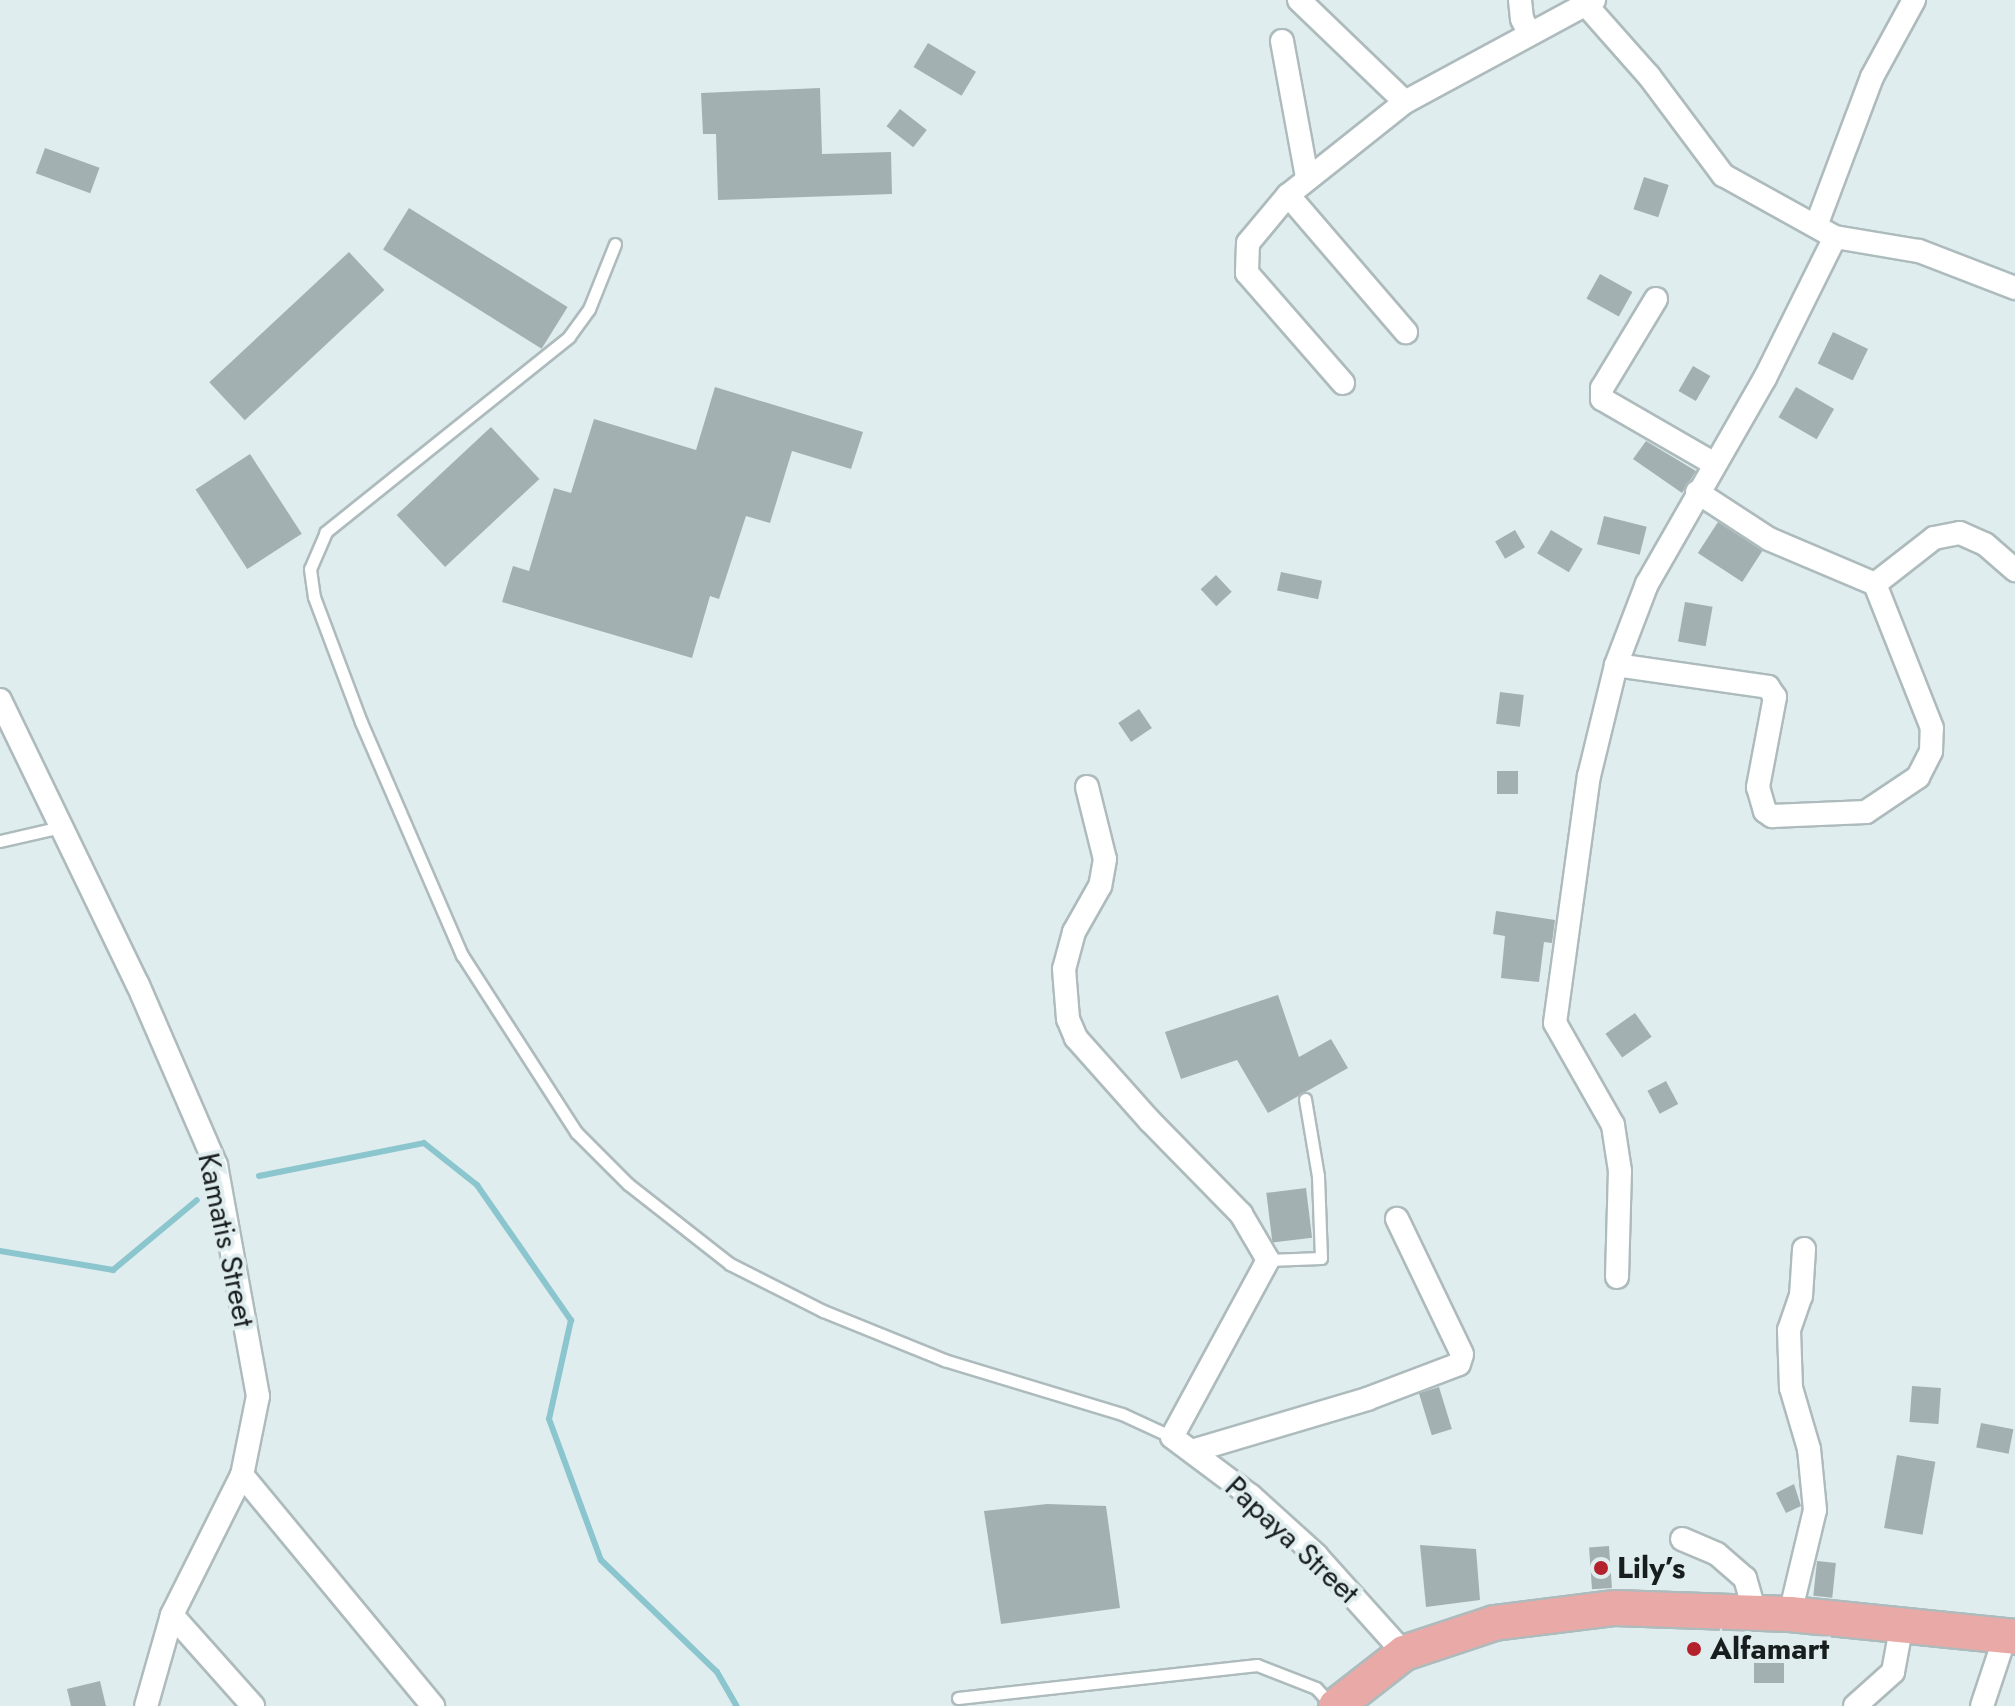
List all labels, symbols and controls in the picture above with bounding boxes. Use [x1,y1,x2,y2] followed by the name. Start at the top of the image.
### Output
[190,1150,262,1330] street label: Kamatis Street
[1218,1469,1366,1611] street label: Papaya Street
[1617,1550,1685,1586] place label: Lily’s
[1592,1559,1610,1577] marker: Lily’s
[1710,1631,1829,1667] place label: Alfamart
[1685,1640,1703,1658] marker: Alfamart

